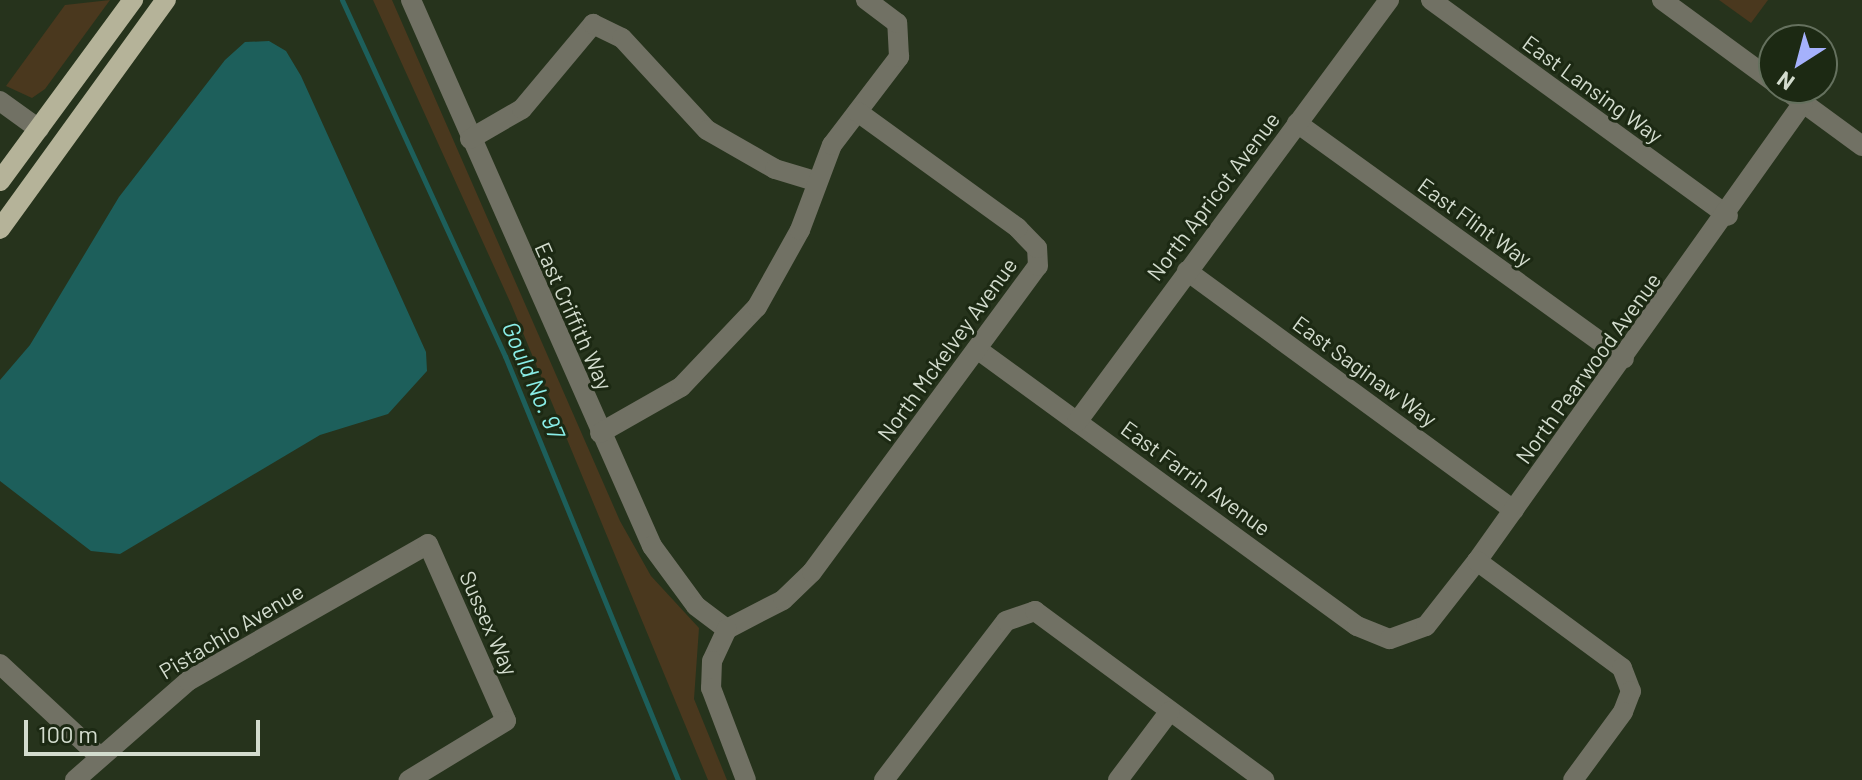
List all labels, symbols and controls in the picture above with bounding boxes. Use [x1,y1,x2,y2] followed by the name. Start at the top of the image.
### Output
[1758,24,1838,104] north arrow
[1518,29,1668,149] street label: East Lansing Way
[1772,67,1799,97] text: N
[1141,107,1285,285] street label: North Apricot Avenue
[1413,172,1537,272] street label: East Flint Way
[530,238,618,394] street label: East Criffith Way
[872,252,1022,446] street label: North Mckelvey Avenue
[1510,267,1666,469] street label: North Pearwood Avenue
[1288,310,1442,432] street label: East Saginaw Way
[496,317,572,443] water label: Gould No. 97
[1116,415,1276,541] street label: East Farrin Avenue
[454,567,524,679] street label: Sussex Way
[154,578,308,684] street label: Pistachio Avenue
[28,704,264,754] scale bar
[38,719,98,748] text: 100 m

